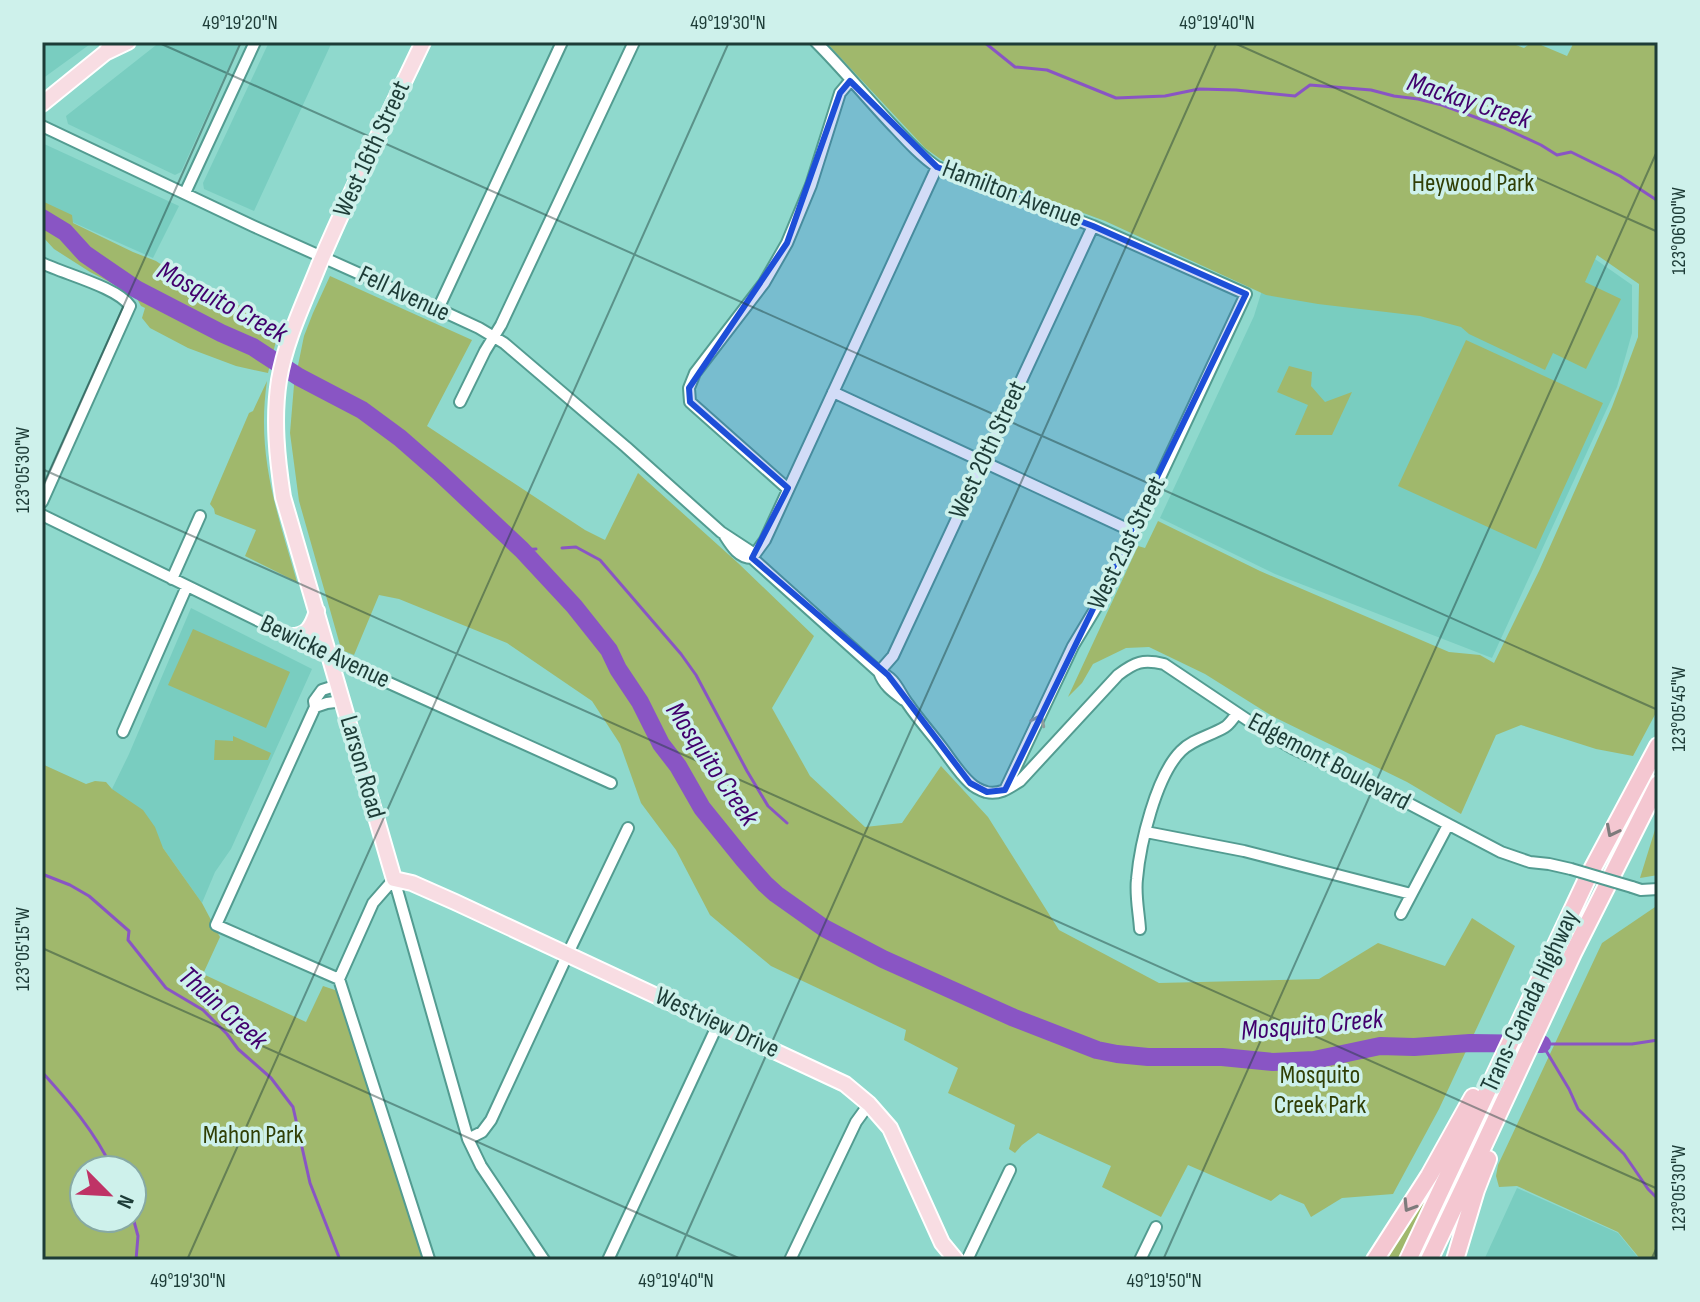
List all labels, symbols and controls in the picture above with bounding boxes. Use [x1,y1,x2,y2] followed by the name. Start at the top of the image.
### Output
[202,11,278,35] text: 49°19'20"N
[690,11,766,35] text: 49°19'30"N
[1179,11,1255,35] text: 49°19'40"N
[1403,66,1536,137] water label: Mackay Creek
[327,76,417,222] street label: West 16th Street
[938,153,1086,235] street label: Hamilton Avenue
[1412,168,1534,199] park label: Heywood Park
[1667,187,1691,275] text: 123°06'00"W
[151,254,294,351] water label: Mosquito Creek
[353,259,455,329] street label: Fell Avenue
[943,376,1033,524] street label: West 20th Street
[11,427,35,513] text: 123°05'30"W
[1081,471,1173,615] street label: West 21st Street
[255,608,395,696] street label: Bewicke Avenue
[1667,666,1691,752] text: 123°05'45"W
[659,696,766,834] water label: Mosquito Creek
[1243,706,1415,818] street label: Edgemont Boulevard
[333,712,391,822] street label: Larson Road
[1029,713,1045,728] one-way arrow
[1606,823,1621,838] one-way arrow
[1474,905,1586,1097] street label: Trans-Canada Highway
[11,907,35,991] text: 123°05'15"W
[172,960,275,1057] water label: Thain Creek
[650,981,784,1065] street label: Westview Drive
[1240,1002,1386,1048] water label: Mosquito Creek
[1274,1060,1366,1121] park label: Mosquito Creek Park
[203,1120,303,1151] park label: Mahon Park
[1667,1145,1691,1231] text: 123°05'30"W
[68,1154,148,1234] north arrow
[110,1191,140,1212] text: N
[1404,1197,1419,1212] one-way arrow
[150,1269,226,1293] text: 49°19'30"N
[638,1269,714,1293] text: 49°19'40"N
[1126,1269,1202,1293] text: 49°19'50"N

